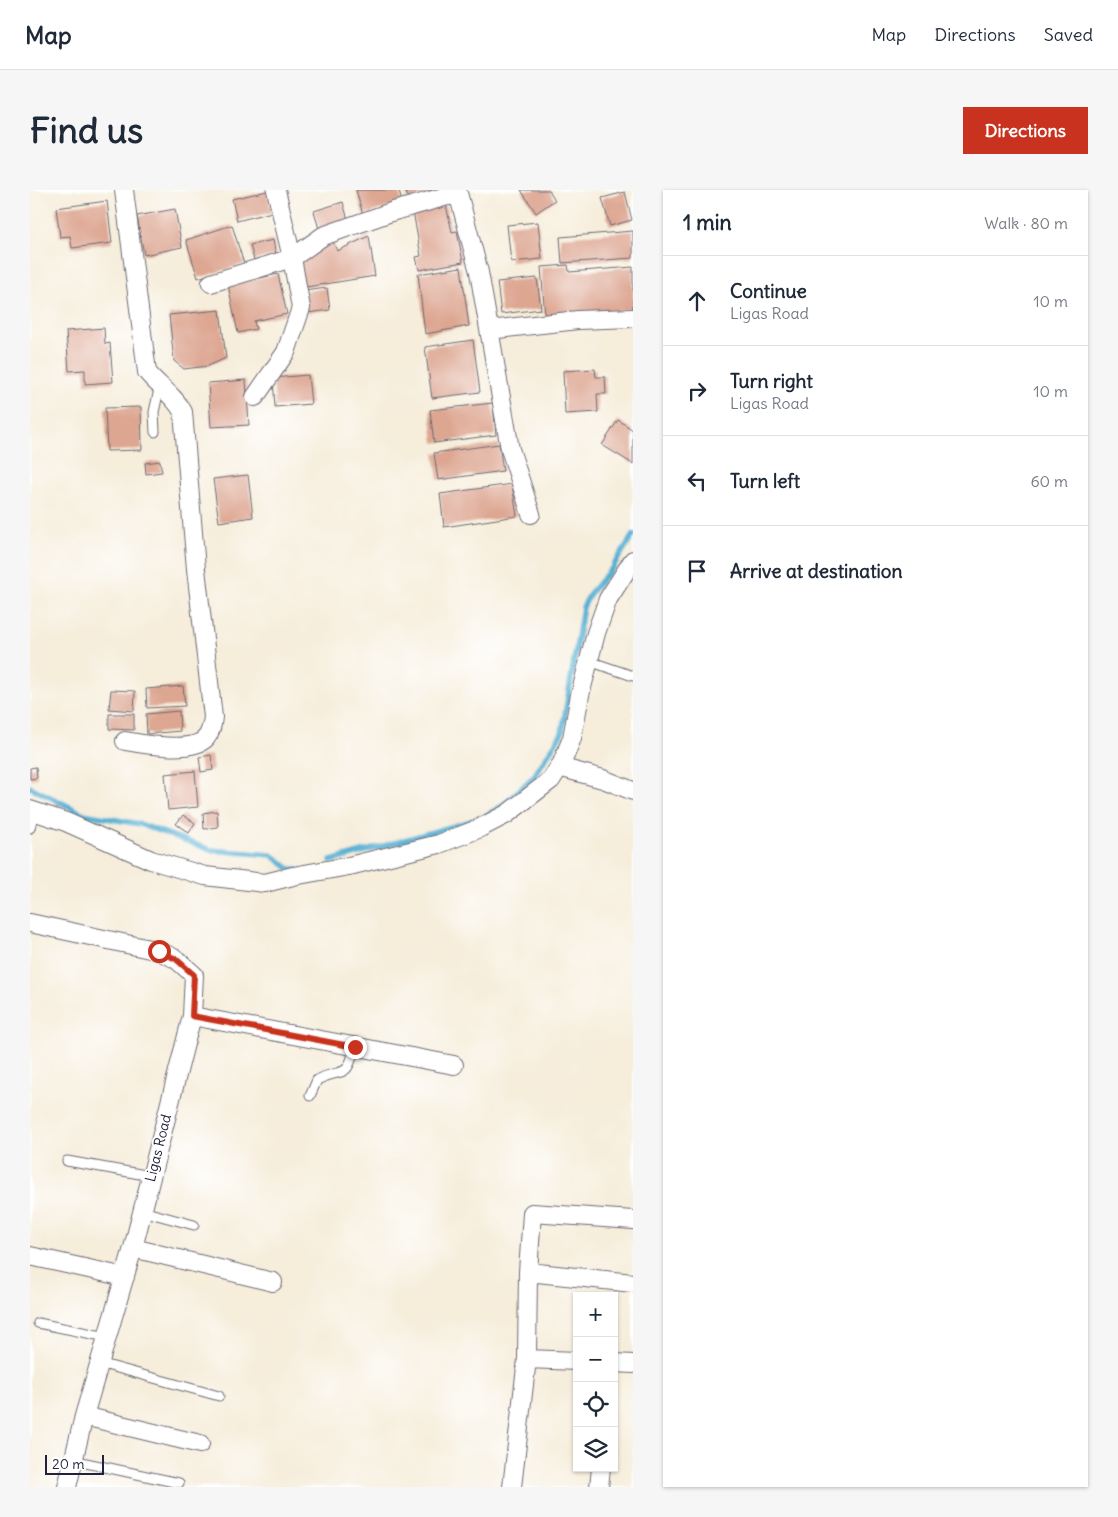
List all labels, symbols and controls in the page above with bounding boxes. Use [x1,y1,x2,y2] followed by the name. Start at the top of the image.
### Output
[25,20,72,50] text: Map
[871,23,906,46] text: Map
[934,23,1016,46] text: Directions
[1044,23,1093,46] text: Saved
[963,107,1088,154] button: Directions
[30,108,143,152] text: Find us
[683,209,732,236] text: 1 min
[984,213,1068,233] text: Walk · 80 m
[730,279,807,303] text: Continue
[683,287,711,315] icon: ahead
[1033,291,1068,311] text: 10 m
[730,303,809,323] text: Ligas Road
[730,369,813,393] text: Turn right
[683,377,711,405] icon: right
[1033,381,1068,401] text: 10 m
[730,393,809,413] text: Ligas Road
[683,467,711,495] icon: left
[730,469,800,493] text: Turn left
[1030,471,1068,491] text: 60 m
[683,557,711,585] icon: arrive
[730,559,903,583] text: Arrive at destination
[148,940,171,963] route start
[344,1036,367,1059] route end
[141,1112,175,1184] street label: Ligas Road
[573,1292,618,1472] map controls
[573,1292,618,1337] button: +
[573,1337,618,1382] button: −
[573,1382,618,1427] button: locate
[573,1427,618,1472] button: layers
[45,1452,104,1475] scale bar
[52,1455,85,1473] text: 20 m

